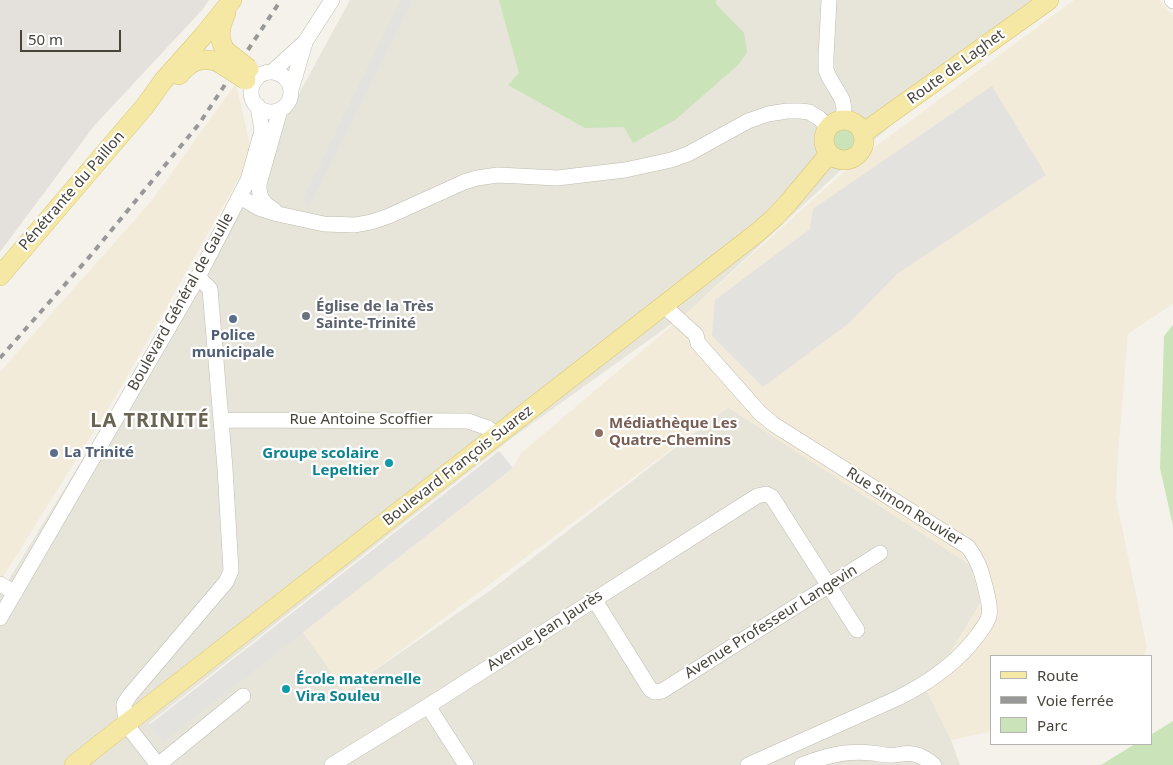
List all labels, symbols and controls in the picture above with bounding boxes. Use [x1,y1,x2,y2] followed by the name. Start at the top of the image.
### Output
[22,20,124,52] scale bar
[904,26,1008,108] street label: Route de Laghet
[28,29,63,49] text: 50 m
[15,128,129,254] street label: Pénétrante du Paillon
[124,210,238,394] street label: Boulevard Général de Gaulle
[316,298,434,333] place label: Église de la Très Sainte-Trinité
[300,310,312,322] marker: Église de la Très Sainte-Trinité
[227,313,239,325] marker: Police municipale
[192,327,274,362] place label: Police municipale
[380,402,536,530] street label: Boulevard François Suarez
[89,409,211,433] district label: LA TRINITÉ
[289,411,433,429] street label: Rue Antoine Scoffier
[609,415,737,450] place label: Médiathèque Les Quatre-Chemins
[593,427,605,439] marker: Médiathèque Les Quatre-Chemins
[64,444,134,462] place label: La Trinité
[262,445,379,480] place label: Groupe scolaire Lepeltier
[48,447,60,459] marker: La Trinité
[383,457,395,469] marker: Groupe scolaire Lepeltier
[843,464,965,550] street label: Rue Simon Rouvier
[681,561,861,683] street label: Avenue Professeur Langevin
[484,587,606,675] street label: Avenue Jean Jaurès
[990,655,1153,745] legend
[1037,665,1079,685] text: Route
[296,671,421,706] place label: École maternelle Vira Souleu
[280,683,292,695] marker: École maternelle Vira Souleu
[1037,690,1114,710] text: Voie ferrée
[1037,715,1068,735] text: Parc

